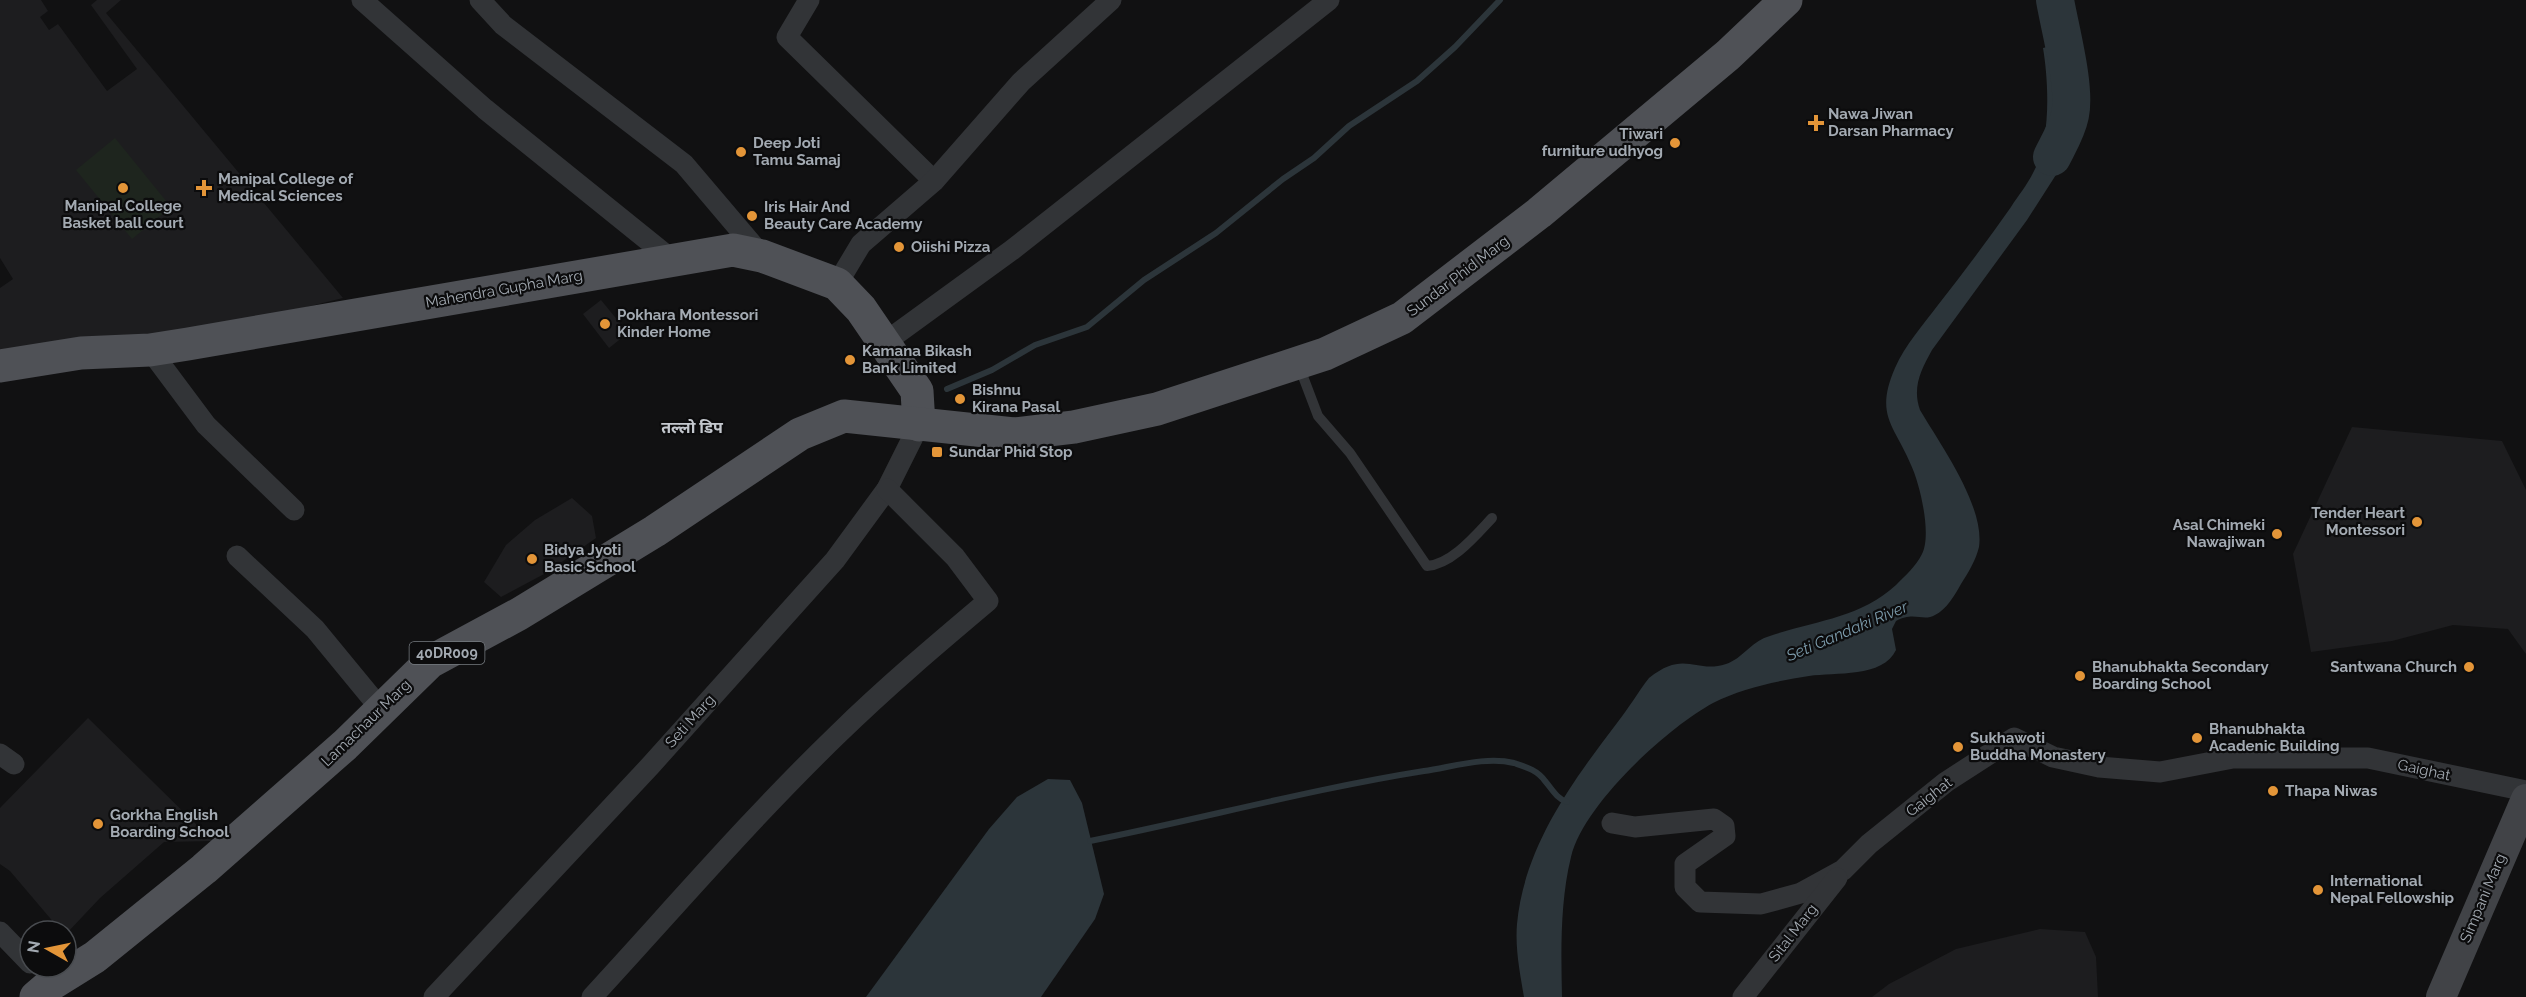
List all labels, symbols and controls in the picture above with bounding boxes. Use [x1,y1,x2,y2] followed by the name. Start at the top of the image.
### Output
[1828,105,1954,140] place label: Nawa Jiwan Darsan Pharmacy
[1809,116,1823,130] marker: Nawa Jiwan Darsan Pharmacy
[1542,125,1663,160] place label: Tiwari furniture udhyog
[753,134,841,169] place label: Deep Joti Tamu Samaj
[1668,136,1682,150] marker: Tiwari furniture udhyog
[734,145,748,159] marker: Deep Joti Tamu Samaj
[218,170,353,205] place label: Manipal College of Medical Sciences
[195,179,213,197] marker: Manipal College of Medical Sciences
[116,181,130,195] marker: Manipal College Basket ball court
[62,197,184,232] place label: Manipal College Basket ball court
[764,198,923,233] place label: Iris Hair And Beauty Care Academy
[745,209,759,223] marker: Iris Hair And Beauty Care Academy
[1403,232,1513,320] street label: Sundar Phid Marg
[911,238,991,256] place label: Oiishi Pizza
[892,240,906,254] marker: Oiishi Pizza
[424,266,584,312] street label: Mahendra Gupha Marg
[617,306,758,341] place label: Pokhara Montessori Kinder Home
[598,317,612,331] marker: Pokhara Montessori Kinder Home
[862,342,972,377] place label: Kamana Bikash Bank Limited
[843,353,857,367] marker: Kamana Bikash Bank Limited
[972,381,1060,416] place label: Bishnu Kirana Pasal
[953,392,967,406] marker: Bishnu Kirana Pasal
[661,418,724,437] district label: तल्लो डिप
[949,443,1073,461] place label: Sundar Phid Stop
[930,445,944,459] marker: Sundar Phid Stop
[2311,504,2405,539] place label: Tender Heart Montessori
[2410,515,2424,529] marker: Tender Heart Montessori
[2173,516,2265,551] place label: Asal Chimeki Nawajiwan
[2270,527,2284,541] marker: Asal Chimeki Nawajiwan
[544,541,636,576] place label: Bidya Jyoti Basic School
[525,552,539,566] marker: Bidya Jyoti Basic School
[1782,597,1911,666] water label: Seti Gandaki River
[410,642,484,664] road number: 40DR009
[2092,658,2270,693] place label: Bhanubhakta Secondary Boarding School
[2330,658,2457,676] place label: Santwana Church
[2462,660,2476,674] marker: Santwana Church
[2073,669,2087,683] marker: Bhanubhakta Secondary Boarding School
[318,676,414,770] street label: Lamachaur Marg
[661,691,719,751] street label: Seti Marg
[2209,720,2340,755] place label: Bhanubhakta Acadenic Building
[1970,729,2106,764] place label: Sukhawoti Buddha Monastery
[2190,731,2204,745] marker: Bhanubhakta Acadenic Building
[1951,740,1965,754] marker: Sukhawoti Buddha Monastery
[2396,756,2452,784] street label: Gaighat
[1902,773,1956,821] street label: Gaighat
[2285,782,2377,800] place label: Thapa Niwas
[2266,784,2280,798] marker: Thapa Niwas
[110,806,229,841] place label: Gorkha English Boarding School
[91,817,105,831] marker: Gorkha English Boarding School
[2456,851,2510,945] street label: Simpani Marg
[2330,872,2455,907] place label: International Nepal Fellowship
[2311,883,2325,897] marker: International Nepal Fellowship
[1765,900,1821,966] street label: Sital Marg
[18,919,78,979] north arrow
[23,939,44,954] text: N

